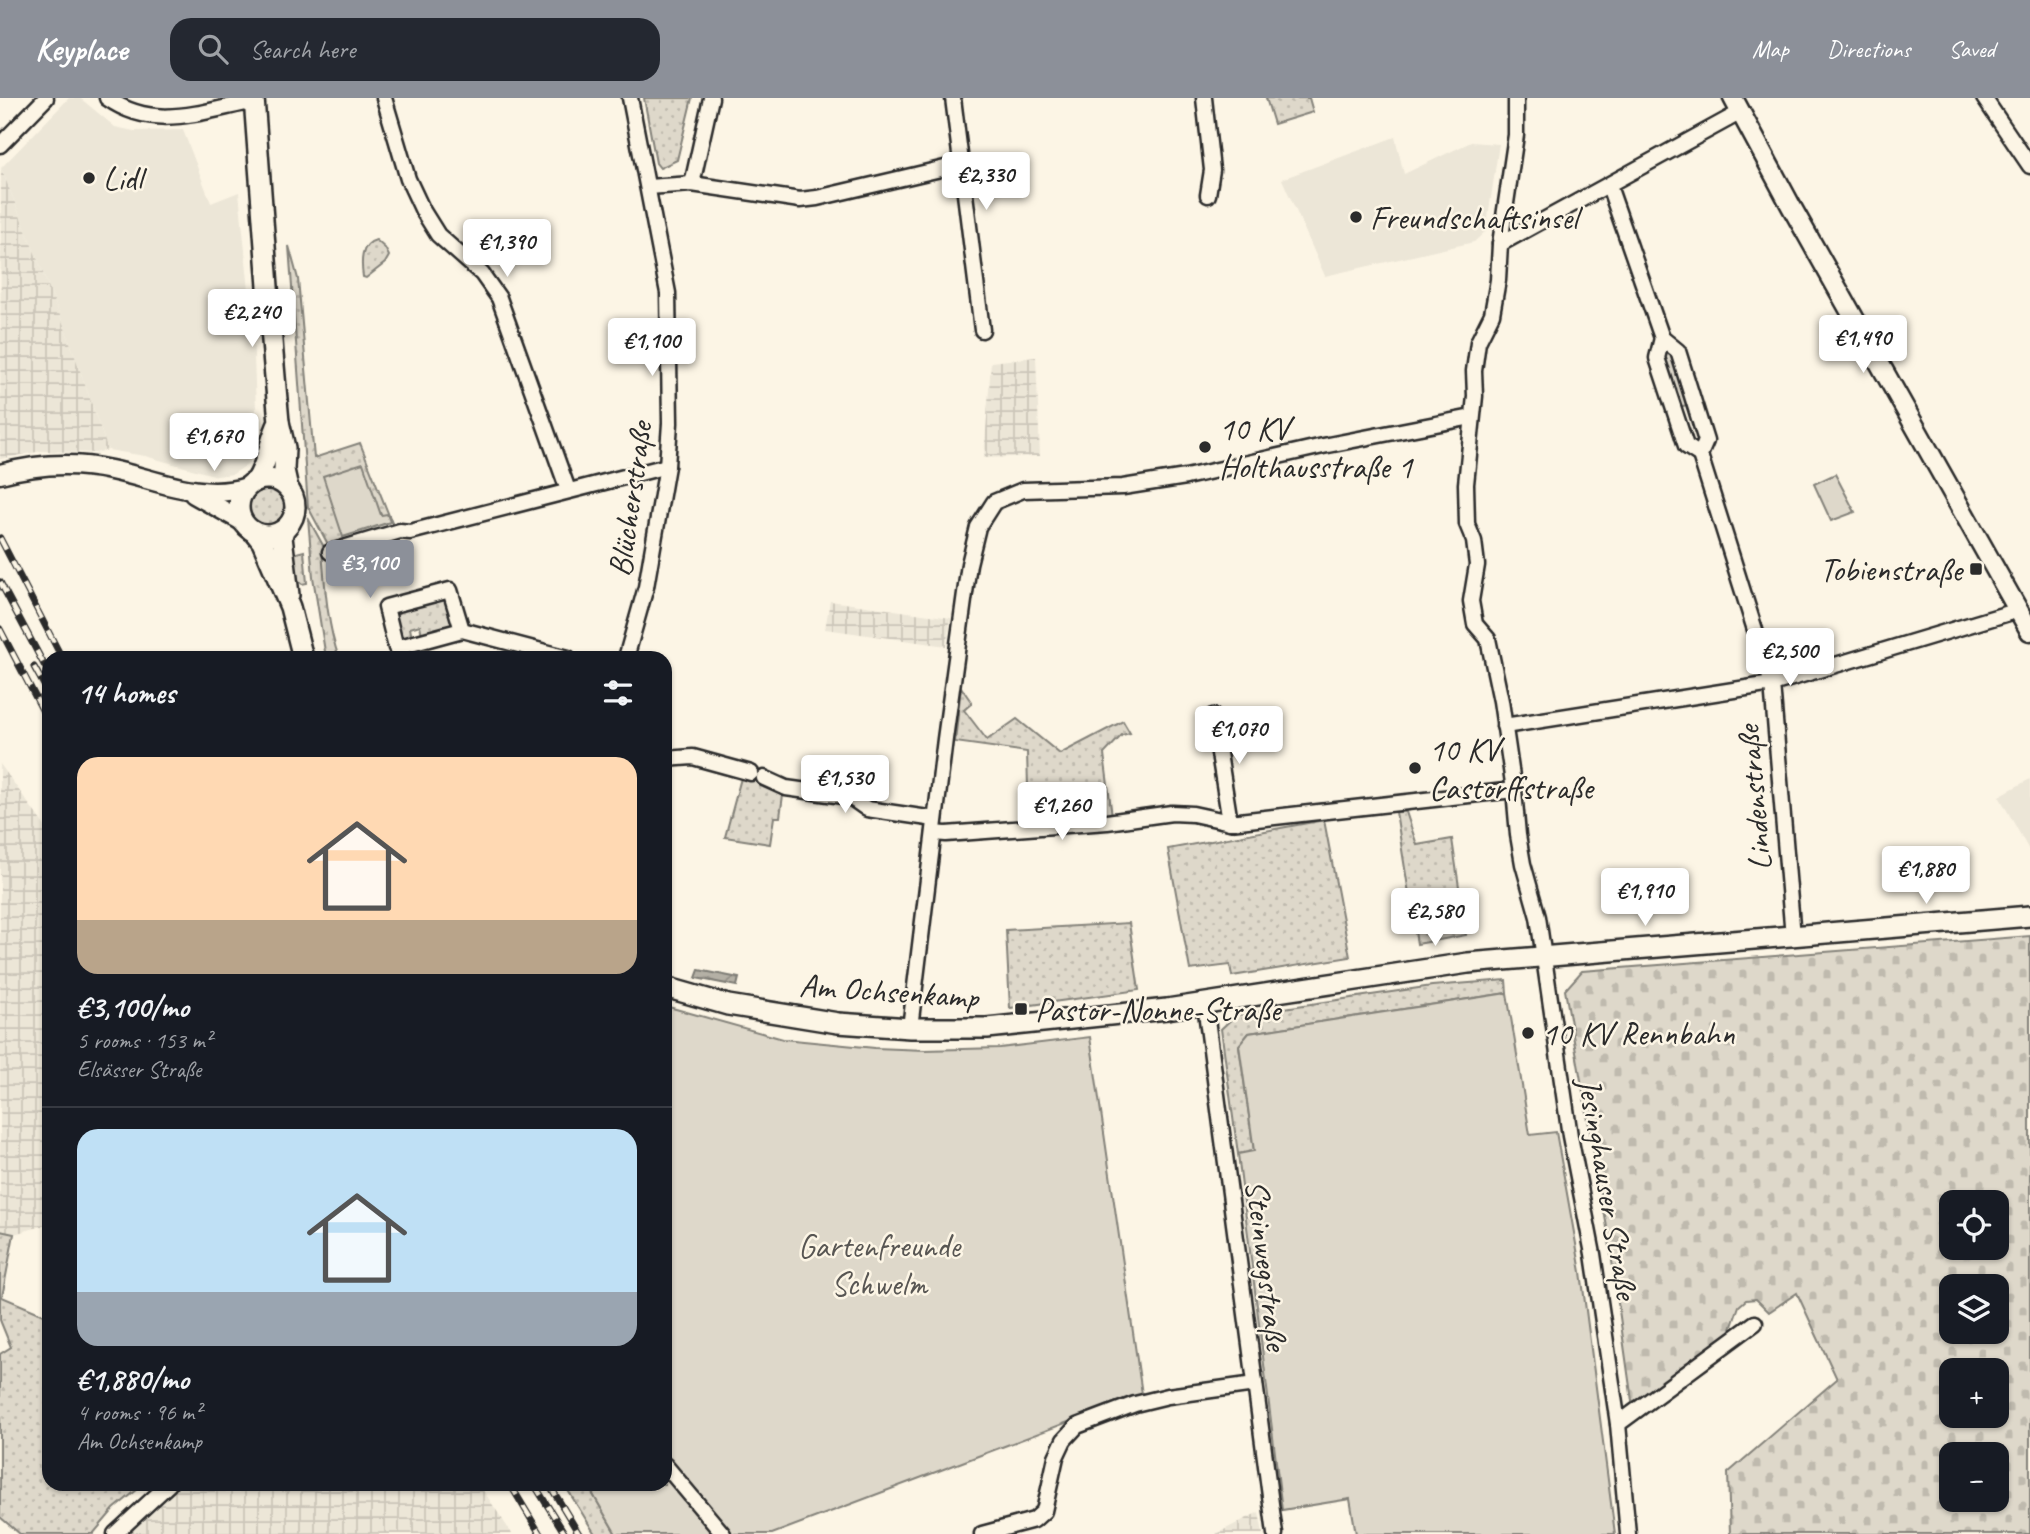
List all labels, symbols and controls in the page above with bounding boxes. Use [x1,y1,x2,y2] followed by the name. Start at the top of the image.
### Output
[170,18,660,81] search box
[35,28,128,70] text: Keyplace
[194,30,232,68] icon: search
[250,33,356,66] text: Search here
[1752,34,1789,64] text: Map
[1827,34,1910,64] text: Directions
[1948,34,1995,64] text: Saved
[929,152,1043,212] pin: €2,330
[103,158,148,200] place label: Lidl
[958,160,1014,189] text: €2,330
[81,170,97,186] marker: Lidl
[1370,197,1583,239] place label: Freundschaftsinsel
[1348,209,1364,225] marker: Freundschaftsinsel
[450,220,564,279] pin: €1,390
[479,227,535,256] text: €1,390
[195,289,309,349] pin: €2,240
[224,297,280,326] text: €2,240
[1806,316,1920,375] pin: €1,490
[595,318,709,378] pin: €1,100
[1835,323,1891,352] text: €1,490
[624,326,680,355] text: €1,100
[1219,408,1415,488] place label: 10 KV Holthausstraße 1
[157,414,271,473] pin: €1,670
[598,417,662,579] street label: Blücherstraße
[186,421,242,450] text: €1,670
[1197,439,1213,455] marker: 10 KV Holthausstraße 1
[313,540,427,600] pin: €3,100
[342,548,398,577] text: €3,100
[1820,549,1964,591] place label: Tobienstraße
[1968,561,1984,577] marker: Tobienstraße
[1733,628,1847,688] pin: €2,500
[1762,636,1818,665] text: €2,500
[77,674,175,712] text: 14 homes
[599,674,637,712] icon: filters
[1182,706,1296,766] pin: €1,070
[1211,714,1267,743] text: €1,070
[1727,721,1781,872] street label: Lindenstraße
[1429,729,1595,809] place label: 10 KV Castorffstraße
[788,756,902,815] pin: €1,530
[1407,760,1423,776] marker: 10 KV Castorffstraße
[817,763,873,792] text: €1,530
[1005,782,1119,842] pin: €1,260
[1034,790,1090,819] text: €1,260
[294,803,420,929] icon: home
[1869,846,1983,906] pin: €1,880
[1898,854,1954,883] text: €1,880
[1588,868,1702,928] pin: €1,910
[1617,876,1673,905] text: €1,910
[1378,888,1492,948] pin: €2,580
[1407,896,1463,925] text: €2,580
[798,964,982,1018] street label: Am Ochsenkamp
[77,988,189,1026] text: €3,100/mo
[1035,989,1283,1031] place label: Pastor-Nonne-Straße
[1013,1001,1029,1017] marker: Pastor-Nonne-Straße
[1542,1013,1735,1055] place label: 10 KV Rennbahn
[1520,1025,1536,1041] marker: 10 KV Rennbahn
[77,1026,212,1055] text: 5 rooms · 153 m²
[77,1055,201,1084] text: Elsässer Straße
[1568,1072,1649,1304] street label: Jesinghauser Straße
[294,1175,420,1301] icon: home
[1236,1178,1299,1355] street label: Steinwegstraße
[1939,1190,2009,1512] map controls
[1939,1190,2009,1260] button: locate
[798,1225,962,1305] park label: Gartenfreunde Schwelm
[1939,1274,2009,1344] button: layers
[1939,1358,2009,1428] button: +
[77,1360,189,1398] text: €1,880/mo
[77,1398,201,1427] text: 4 rooms · 96 m²
[77,1427,202,1456] text: Am Ochsenkamp
[1939,1442,2009,1512] button: −

